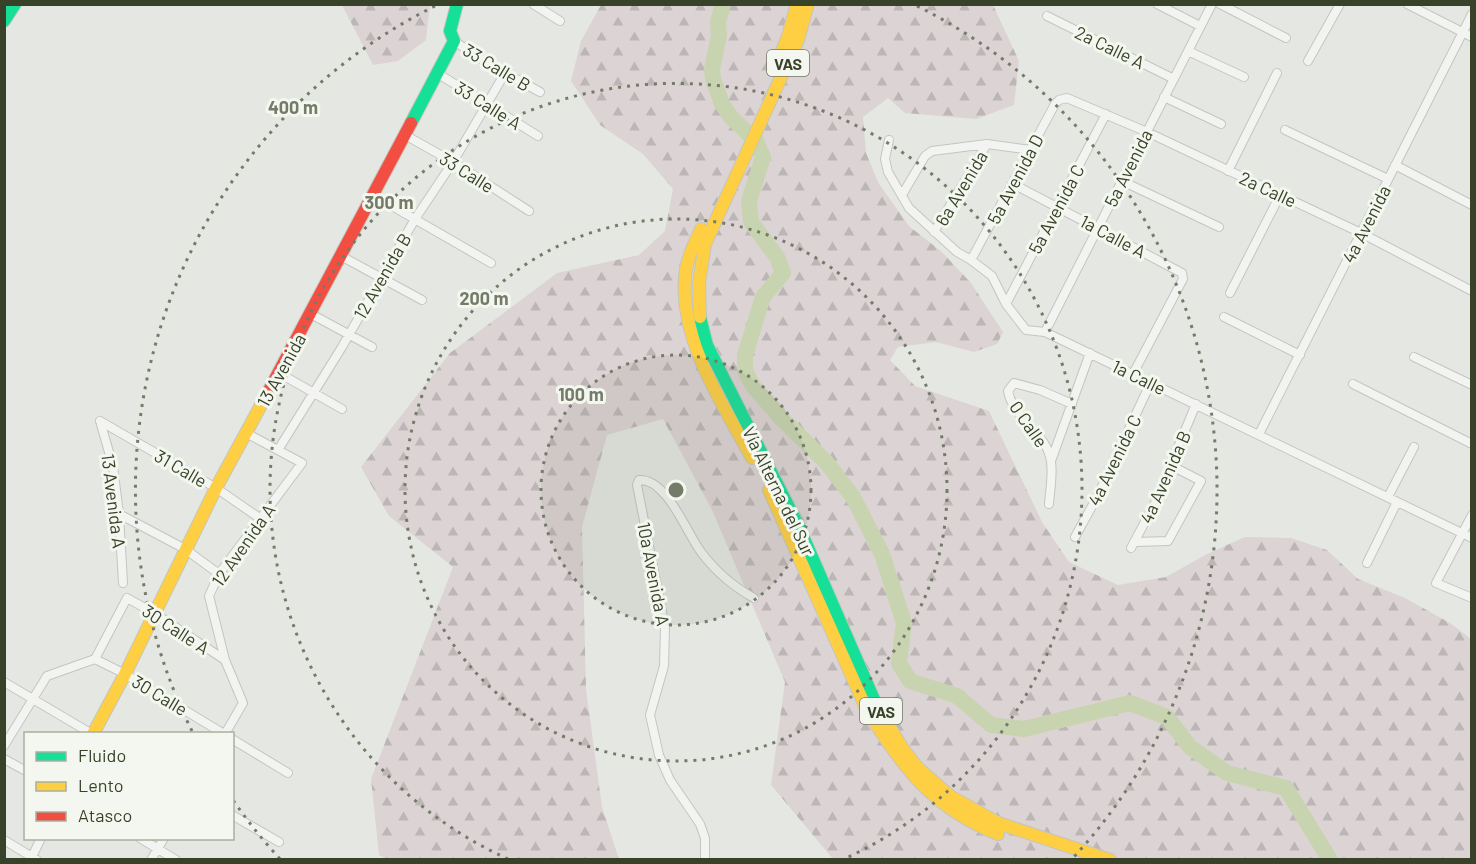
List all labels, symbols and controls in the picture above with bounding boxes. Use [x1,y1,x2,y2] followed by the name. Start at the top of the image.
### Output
[1072,21,1149,73] street label: 2a Calle A
[459,38,535,96] street label: 33 Calle B
[767,50,809,76] road number: VAS
[451,76,525,134] street label: 33 Calle A
[268,96,318,118] text: 400 m
[1099,126,1157,210] street label: 5a Avenida
[982,130,1048,228] street label: 5a Avenida D
[930,146,992,230] street label: 6a Avenida
[436,147,498,197] street label: 33 Calle
[1023,161,1089,257] street label: 5a Avenida C
[1236,166,1300,212] street label: 2a Calle
[1337,181,1395,267] street label: 4a Avenida
[365,191,413,213] text: 300 m
[1076,210,1150,263] street label: 1a Calle A
[348,229,416,323] street label: 12 Avenida B
[459,287,509,309] text: 200 m
[252,329,310,411] street label: 13 Avenida
[1109,355,1169,399] street label: 1a Calle
[558,383,604,405] text: 100 m
[1005,397,1053,451] street label: 0 Calle
[1082,411,1146,509] street label: 4a Avenida C
[738,423,820,560] street label: Vía Alterna del Sur
[1135,427,1195,527] street label: 4a Avenida B
[151,444,211,492] street label: 31 Calle
[97,452,131,550] street label: 13 Avenida A
[666,480,686,500] centre of rings
[207,499,279,590] street label: 12 Avenida A
[633,520,675,628] street label: 10a Avenida A
[138,599,214,659] street label: 30 Calle A
[128,670,192,720] street label: 30 Calle
[860,698,902,724] road number: VAS
[24,732,234,840] legend
[78,744,126,766] text: Fluido
[78,774,124,796] text: Lento
[78,804,132,826] text: Atasco

